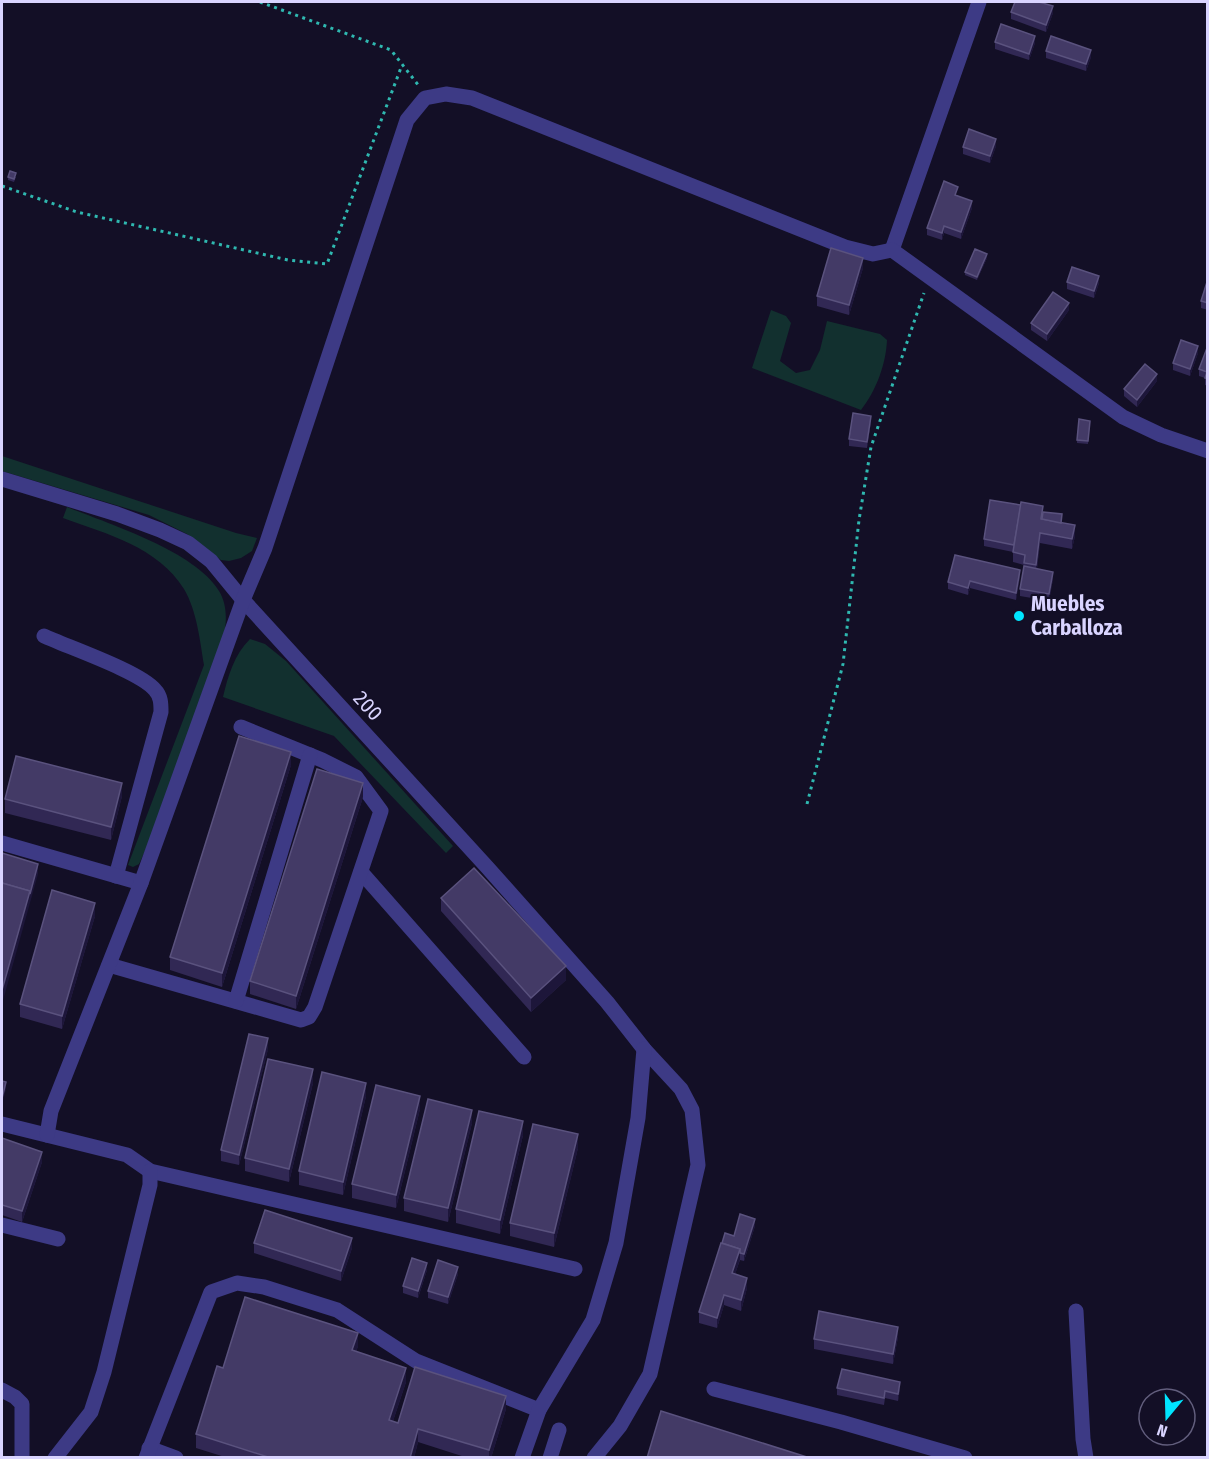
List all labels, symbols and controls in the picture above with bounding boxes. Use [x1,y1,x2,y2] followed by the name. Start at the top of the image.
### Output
[1031,591,1123,641] place label: Muebles Carballoza
[1012,609,1026,623] marker: Muebles Carballoza
[348,686,388,726] street label: 200
[1137,1387,1197,1447] north arrow
[1155,1420,1170,1441] text: N

